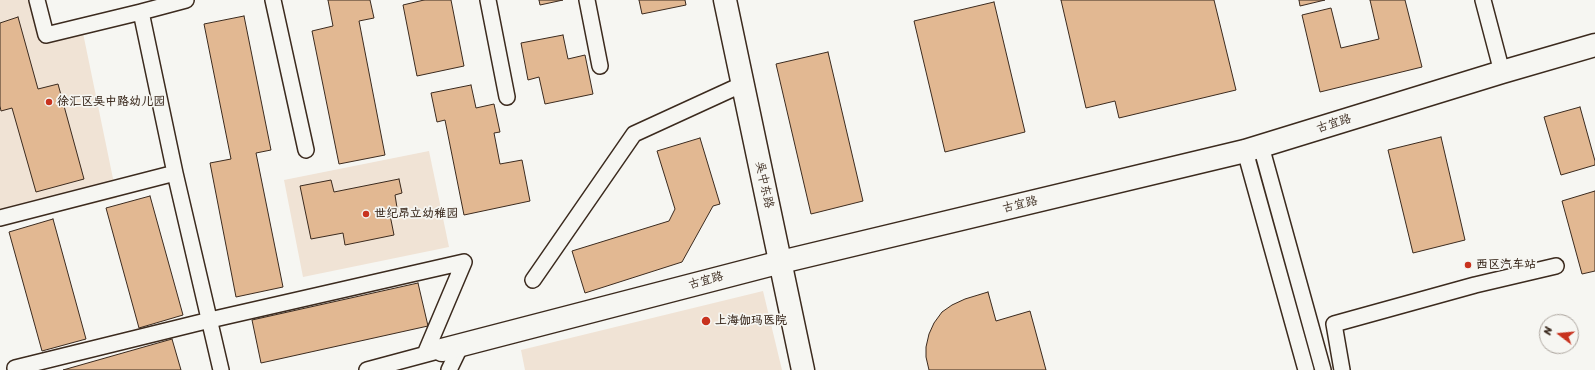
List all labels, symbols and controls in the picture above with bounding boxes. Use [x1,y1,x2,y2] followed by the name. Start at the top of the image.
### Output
[57,95,165,109] place label: 徐汇区吴中路幼儿园
[44,97,54,107] marker: 徐汇区吴中路幼儿园
[1315,112,1353,136] street label: 古宜路
[752,160,776,210] street label: 吴中东路
[1001,194,1039,216] street label: 古宜路
[374,207,458,221] place label: 世纪昂立幼稚园
[361,209,371,219] marker: 世纪昂立幼稚园
[1476,258,1536,272] place label: 西区汽车站
[1463,260,1473,270] marker: 西区汽车站
[687,269,725,293] street label: 古宜路
[715,314,787,328] place label: 上海伽玛医院
[1539,314,1579,354] north arrow
[700,315,712,327] marker: 上海伽玛医院
[1538,325,1558,337] text: N

